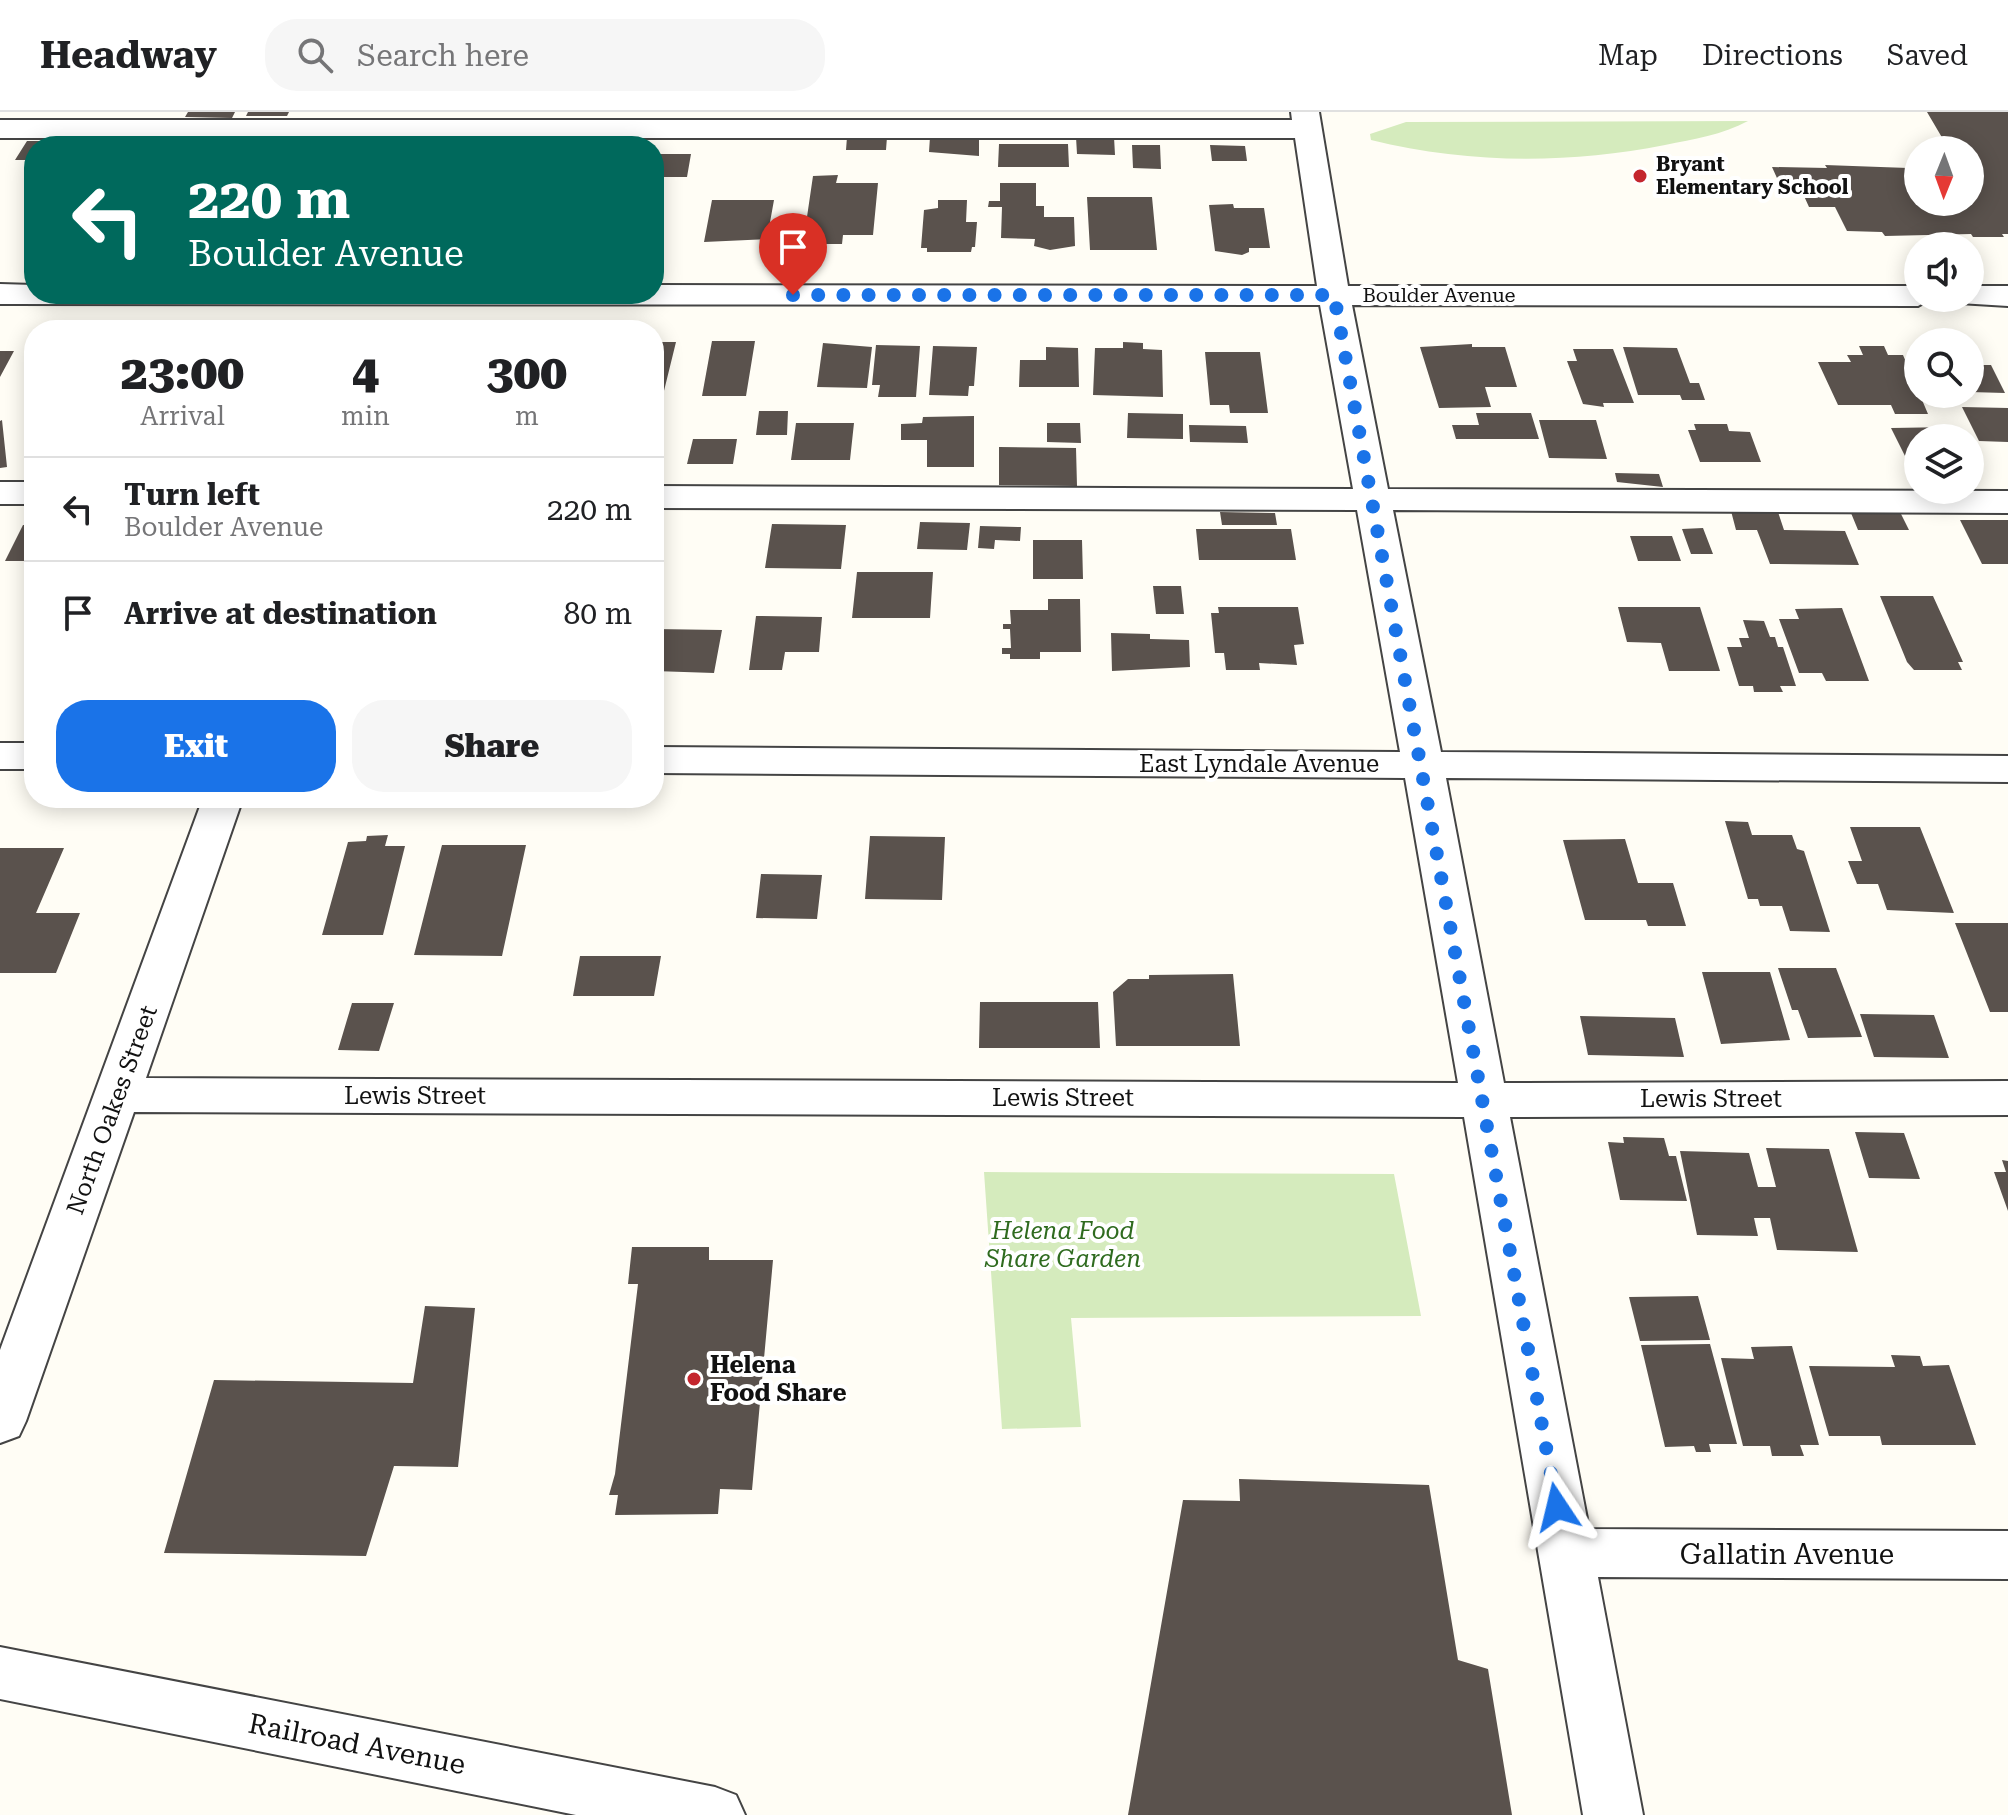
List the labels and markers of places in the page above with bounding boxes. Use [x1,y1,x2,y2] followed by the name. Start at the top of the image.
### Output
[1656,152,1849,199] place label: Bryant Elementary School
[1631,167,1649,185] marker: Bryant Elementary School
[759,213,827,295] pin
[710,1351,847,1407] place label: Helena Food Share
[685,1370,703,1388] marker: Helena Food Share

